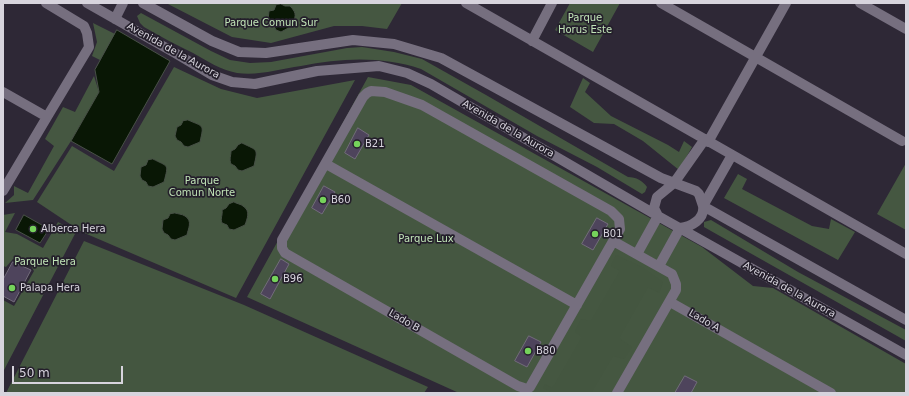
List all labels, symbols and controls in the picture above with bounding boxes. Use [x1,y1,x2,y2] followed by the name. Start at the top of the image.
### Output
[558,12,612,36] park label: Parque Horus Este
[224,17,318,29] park label: Parque Comun Sur
[124,20,222,82] street label: Avenida de la Aurora
[460,98,556,160] street label: Avenida de la Aurora
[365,138,385,150] place label: B21
[352,139,362,149] marker: B21
[169,175,235,198] park label: Parque Comun Norte
[331,194,351,206] place label: B60
[318,195,328,205] marker: B60
[41,223,106,235] place label: Alberca Hera
[28,224,38,234] marker: Alberca Hera
[603,228,623,240] place label: B01
[590,229,600,239] marker: B01
[398,233,454,245] park label: Parque Lux
[14,256,76,268] park label: Parque Hera
[740,259,838,321] street label: Avenida de la Aurora
[283,273,303,285] place label: B96
[270,274,280,284] marker: B96
[20,282,80,294] place label: Palapa Hera
[7,283,17,293] marker: Palapa Hera
[386,307,422,335] street label: Lado B
[686,307,722,335] street label: Lado A
[536,345,556,357] place label: B80
[523,346,533,356] marker: B80
[14,358,125,384] scale bar
[19,366,50,380] text: 50 m

